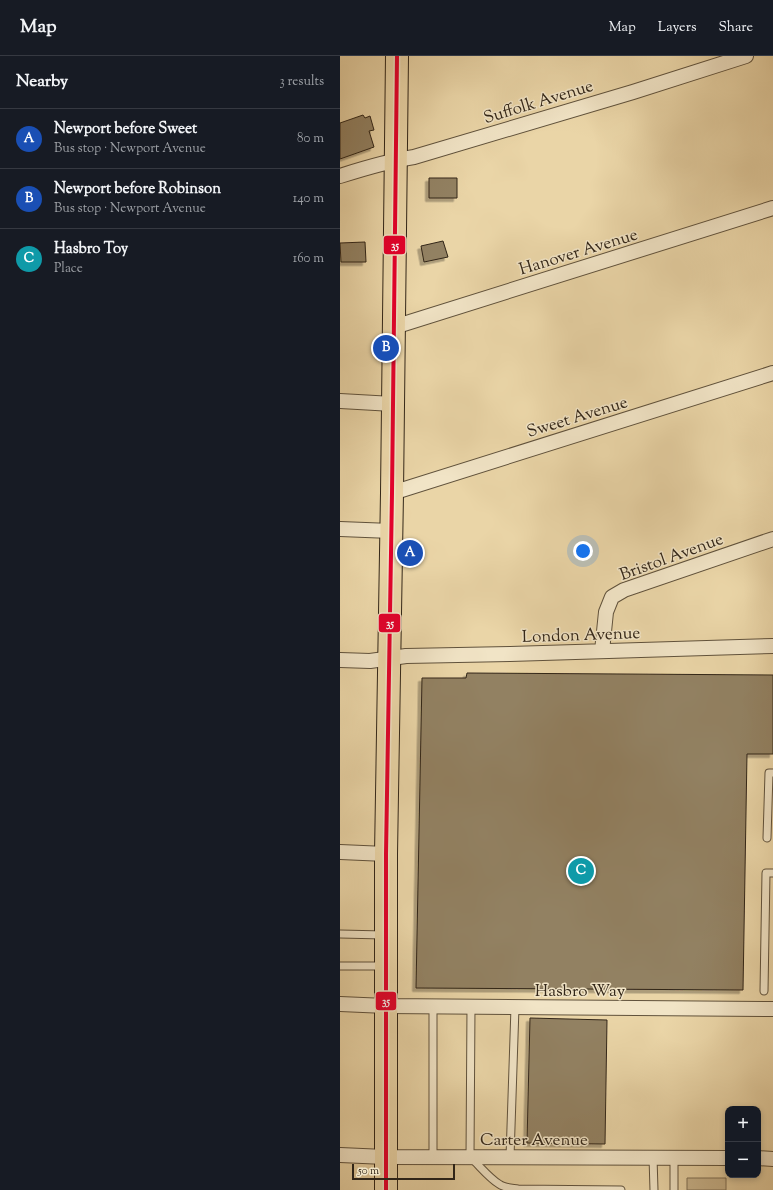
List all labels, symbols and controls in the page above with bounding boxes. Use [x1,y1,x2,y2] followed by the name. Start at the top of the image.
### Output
[20,14,57,41] text: Map
[609,18,636,38] text: Map
[658,18,696,38] text: Layers
[718,18,753,38] text: Share
[16,70,68,94] text: Nearby
[279,73,324,91] text: 3 results
[481,75,597,131] street label: Suffolk Avenue
[54,119,197,140] text: Newport before Sweet
[24,130,34,148] text: A
[297,130,324,148] text: 80 m
[54,140,206,158] text: Bus stop · Newport Avenue
[54,179,221,200] text: Newport before Robinson
[25,190,33,208] text: B
[293,190,324,208] text: 140 m
[54,200,206,218] text: Bus stop · Newport Avenue
[516,223,641,282] street label: Hanover Avenue
[383,235,406,255] line badge: 35
[391,238,399,254] text: 35
[54,239,128,260] text: Hasbro Toy
[24,250,34,268] text: C
[293,250,324,268] text: 160 m
[54,260,83,278] text: Place
[373,333,399,363] pin: B
[524,391,631,445] street label: Sweet Avenue
[616,528,727,588] street label: Bristol Avenue
[397,538,423,568] pin: A
[573,541,593,561] your location
[378,613,401,633] line badge: 35
[386,616,394,632] text: 35
[521,622,641,650] street label: London Avenue
[568,856,594,886] pin: C
[535,980,626,1004] street label: Hasbro Way
[375,991,397,1011] line badge: 35
[382,994,390,1010] text: 35
[725,1106,761,1178] map controls
[725,1106,761,1142] button: +
[480,1129,588,1153] street label: Carter Avenue
[725,1142,761,1178] button: −
[352,1162,455,1181] scale bar
[358,1163,379,1179] text: 50 m

